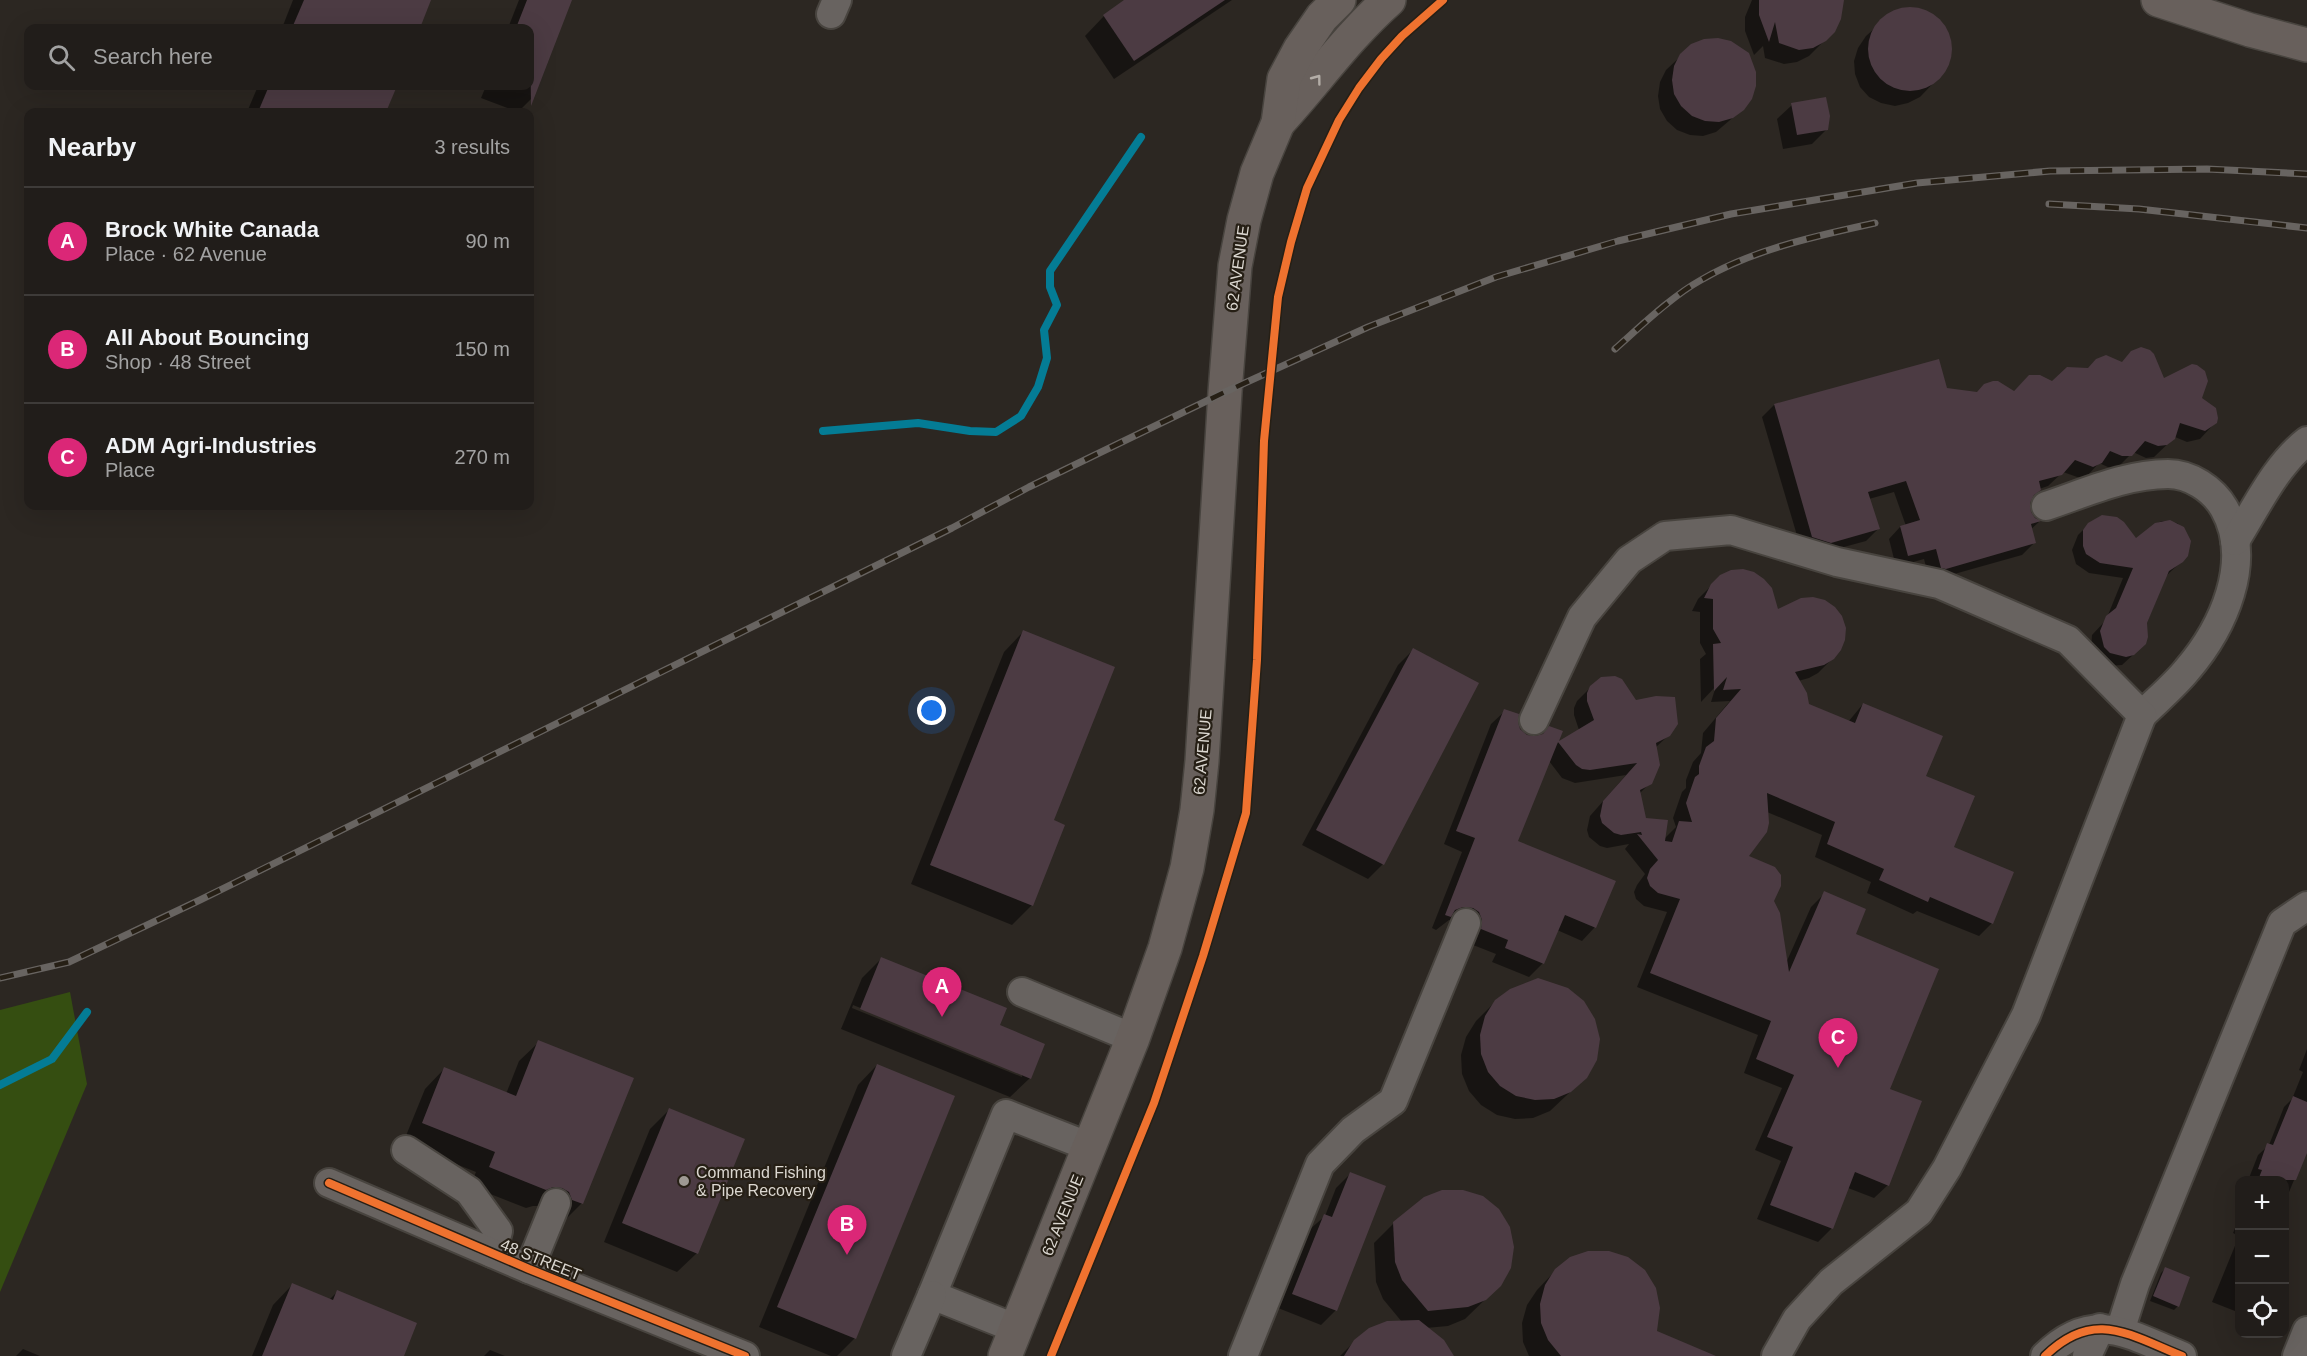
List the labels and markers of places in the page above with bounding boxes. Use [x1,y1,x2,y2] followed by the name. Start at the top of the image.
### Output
[922,968,962,1017] pin: A
[1818,1018,1858,1068] pin: C
[696,1164,826,1199] place label: Command Fishing & Pipe Recovery
[677,1174,691,1188] marker: Command Fishing & Pipe Recovery
[828,1206,866,1255] pin: B

